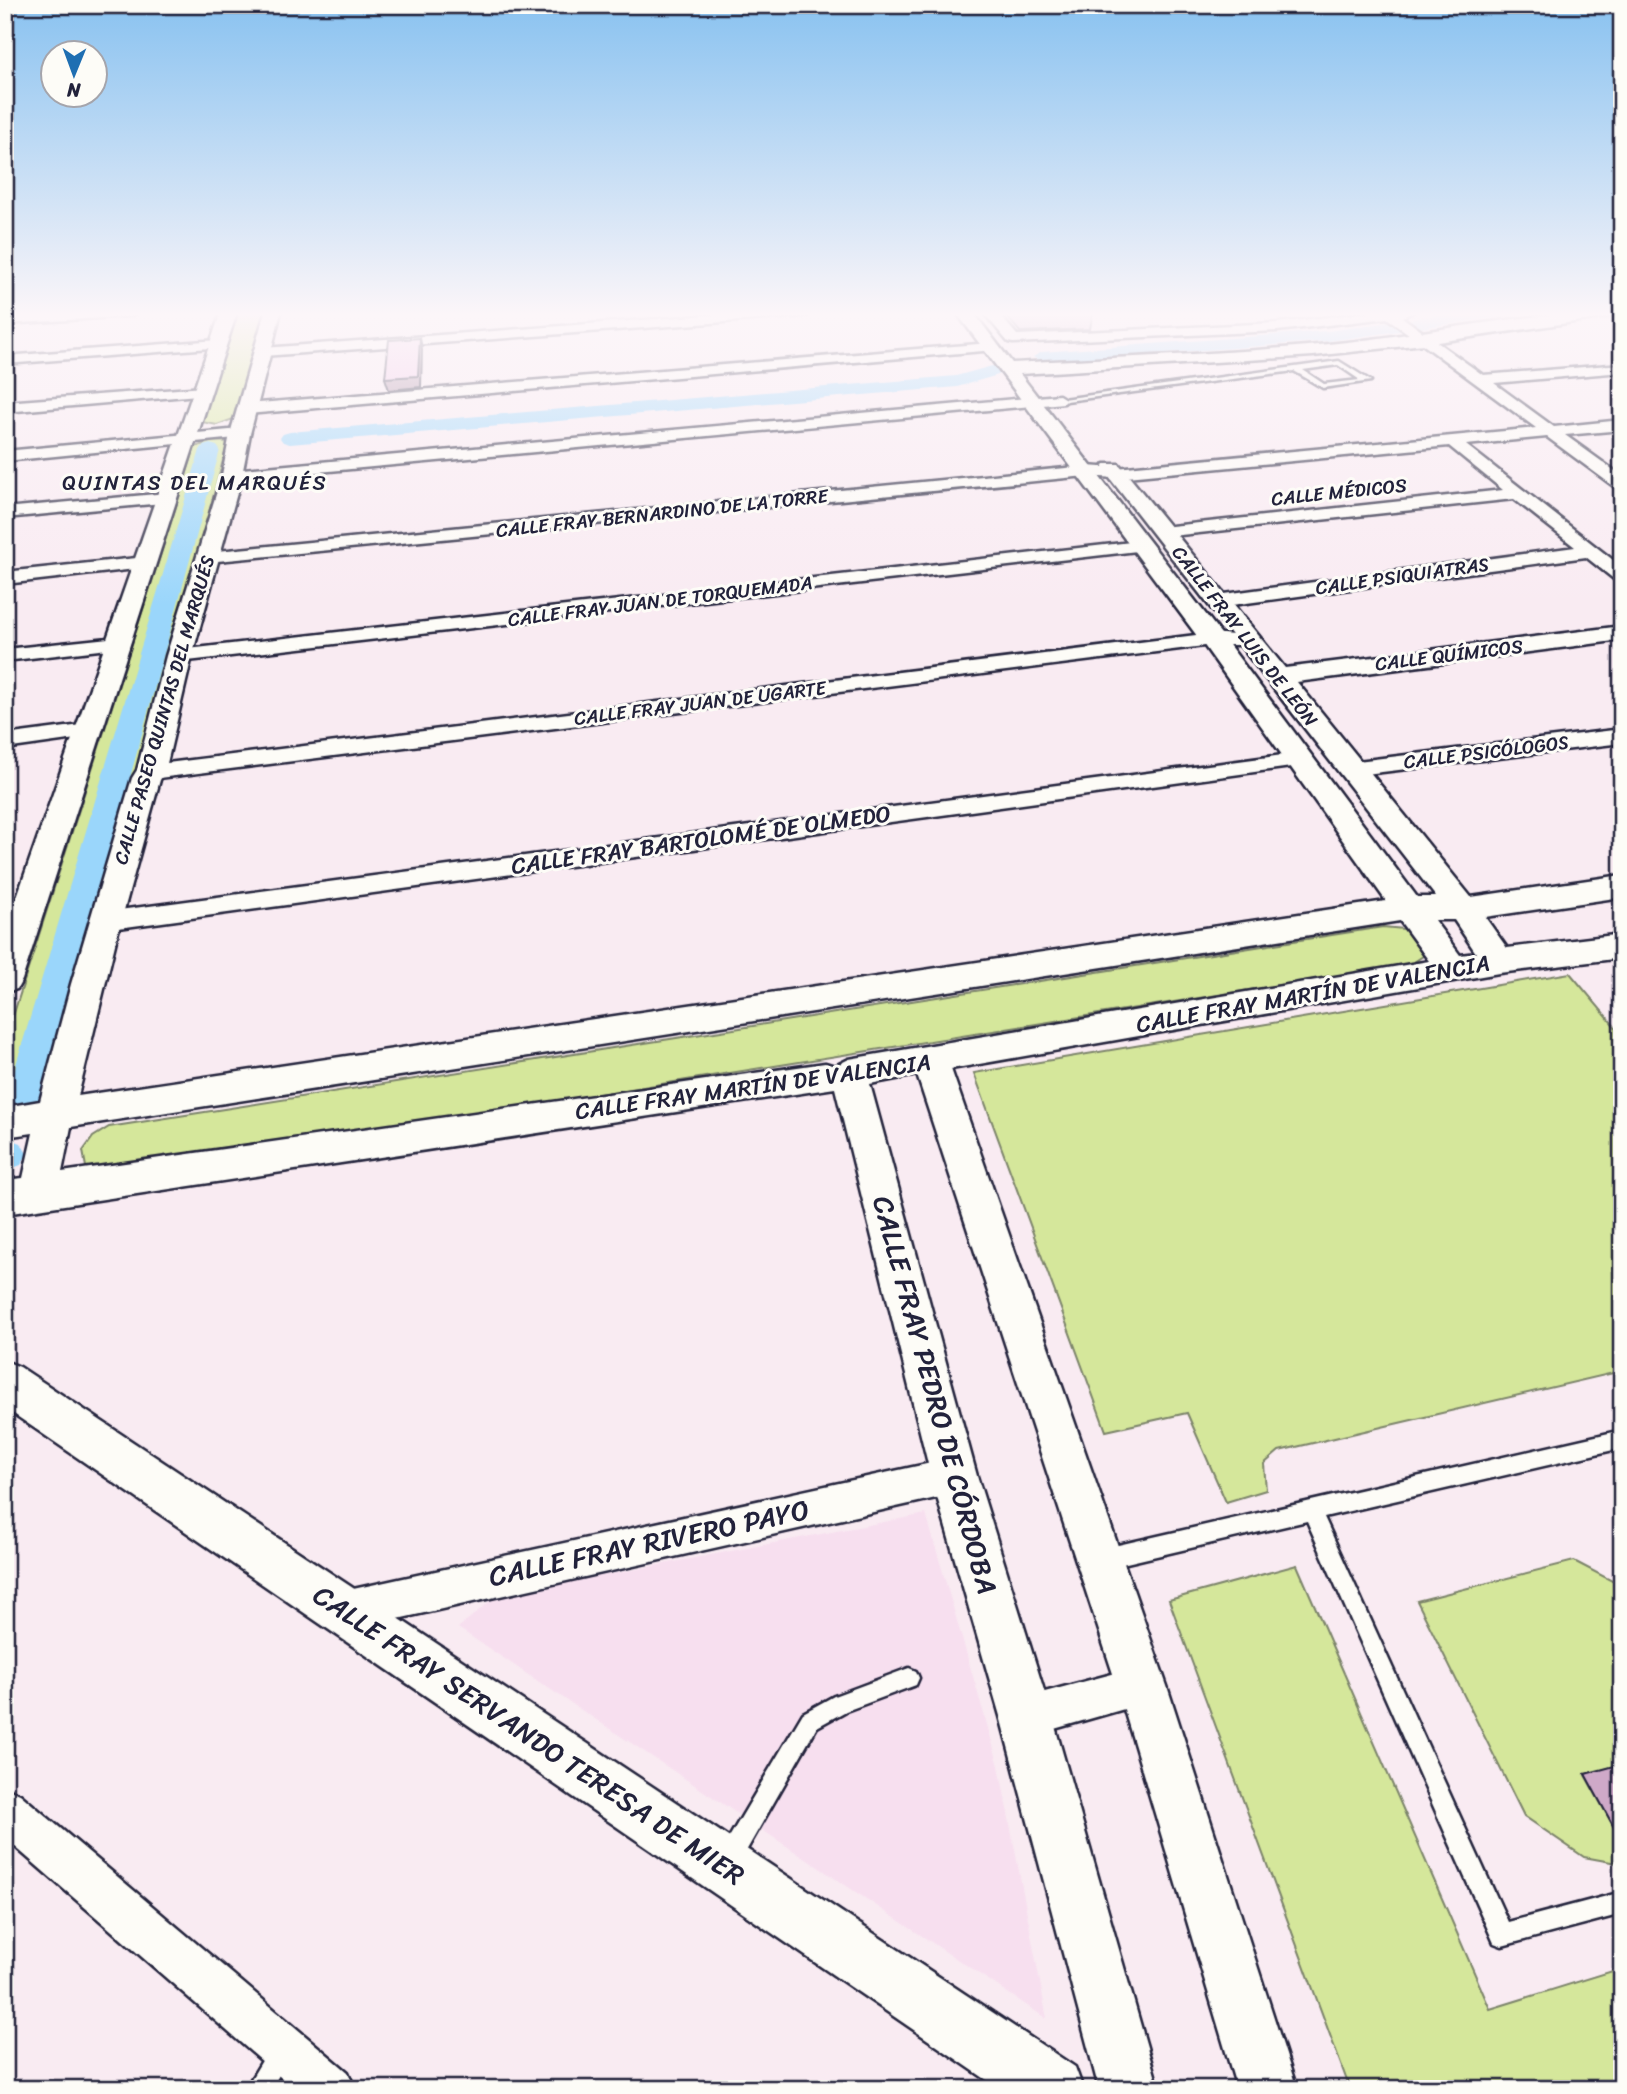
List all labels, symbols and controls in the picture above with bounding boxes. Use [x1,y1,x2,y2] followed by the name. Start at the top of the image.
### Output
[38,38,108,108] north arrow
[66,74,82,107] text: N
[62,464,328,502] district label: QUINTAS DEL MARQUÉS
[1270,468,1409,516] street label: CALLE MÉDICOS
[494,479,831,547] street label: CALLE FRAY BERNARDINO DE LA TORRE
[1163,538,1327,735] street label: CALLE FRAY LUIS DE LEÓN
[1313,548,1491,604] street label: CALLE PSIQUIATRAS
[104,552,224,868] street label: CALLE PASEO QUINTAS DEL MARQUÉS
[506,566,814,636] street label: CALLE FRAY JUAN DE TORQUEMADA
[1373,630,1525,680] street label: CALLE QUÍMICOS
[572,671,829,735] street label: CALLE FRAY JUAN DE UGARTE
[1402,726,1570,778] street label: CALLE PSICÓLOGOS
[509,793,893,887] street label: CALLE FRAY BARTOLOMÉ DE OLMEDO
[1133,943,1493,1045] street label: CALLE FRAY MARTÍN DE VALENCIA
[573,1042,933,1132] street label: CALLE FRAY MARTÍN DE VALENCIA
[858,1190,1012,1600] street label: CALLE FRAY PEDRO DE CÓRDOBA
[484,1485,814,1601] street label: CALLE FRAY RIVERO PAYO
[303,1571,755,1899] street label: CALLE FRAY SERVANDO TERESA DE MIER

